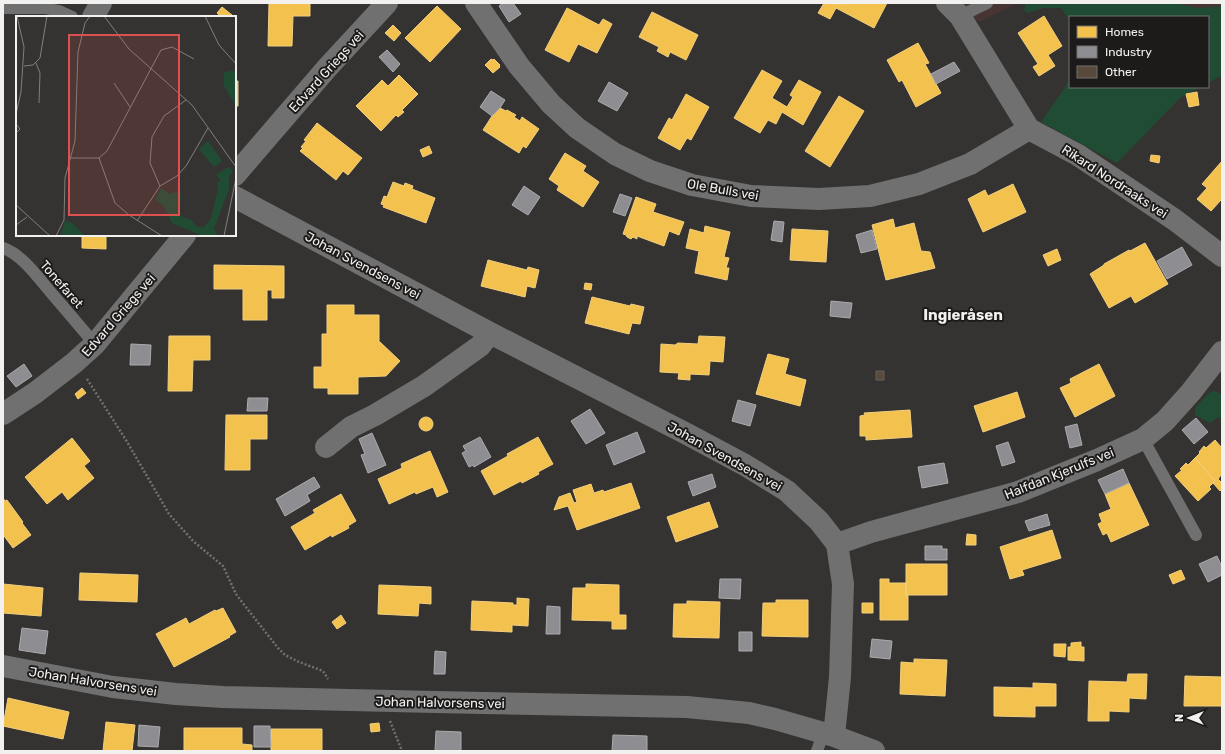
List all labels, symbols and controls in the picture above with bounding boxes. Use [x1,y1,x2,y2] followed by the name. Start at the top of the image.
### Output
[16,16,236,236] inset map
[1069,16,1209,88] legend
[1105,25,1144,39] text: Homes
[286,28,368,116] street label: Edvard Griegs vei
[1105,45,1152,59] text: Industry
[1105,65,1137,79] text: Other
[1059,142,1170,221] street label: Rikard Nordraaks vei
[686,176,760,203] street label: Ole Bulls vei
[303,229,423,302] street label: Johan Svendsens vei
[37,257,86,311] street label: Tonefaret
[79,271,159,360] street label: Edvard Griegs vei
[923,306,1003,324] district label: Ingieråsen
[665,419,785,494] street label: Johan Svendsens vei
[1002,445,1116,502] street label: Halfdan Kjerulfs vei
[28,664,158,699] street label: Johan Halvorsens vei
[375,694,505,711] street label: Johan Halvorsens vei
[1169,698,1209,738] north arrow
[1173,714,1186,722] text: N

